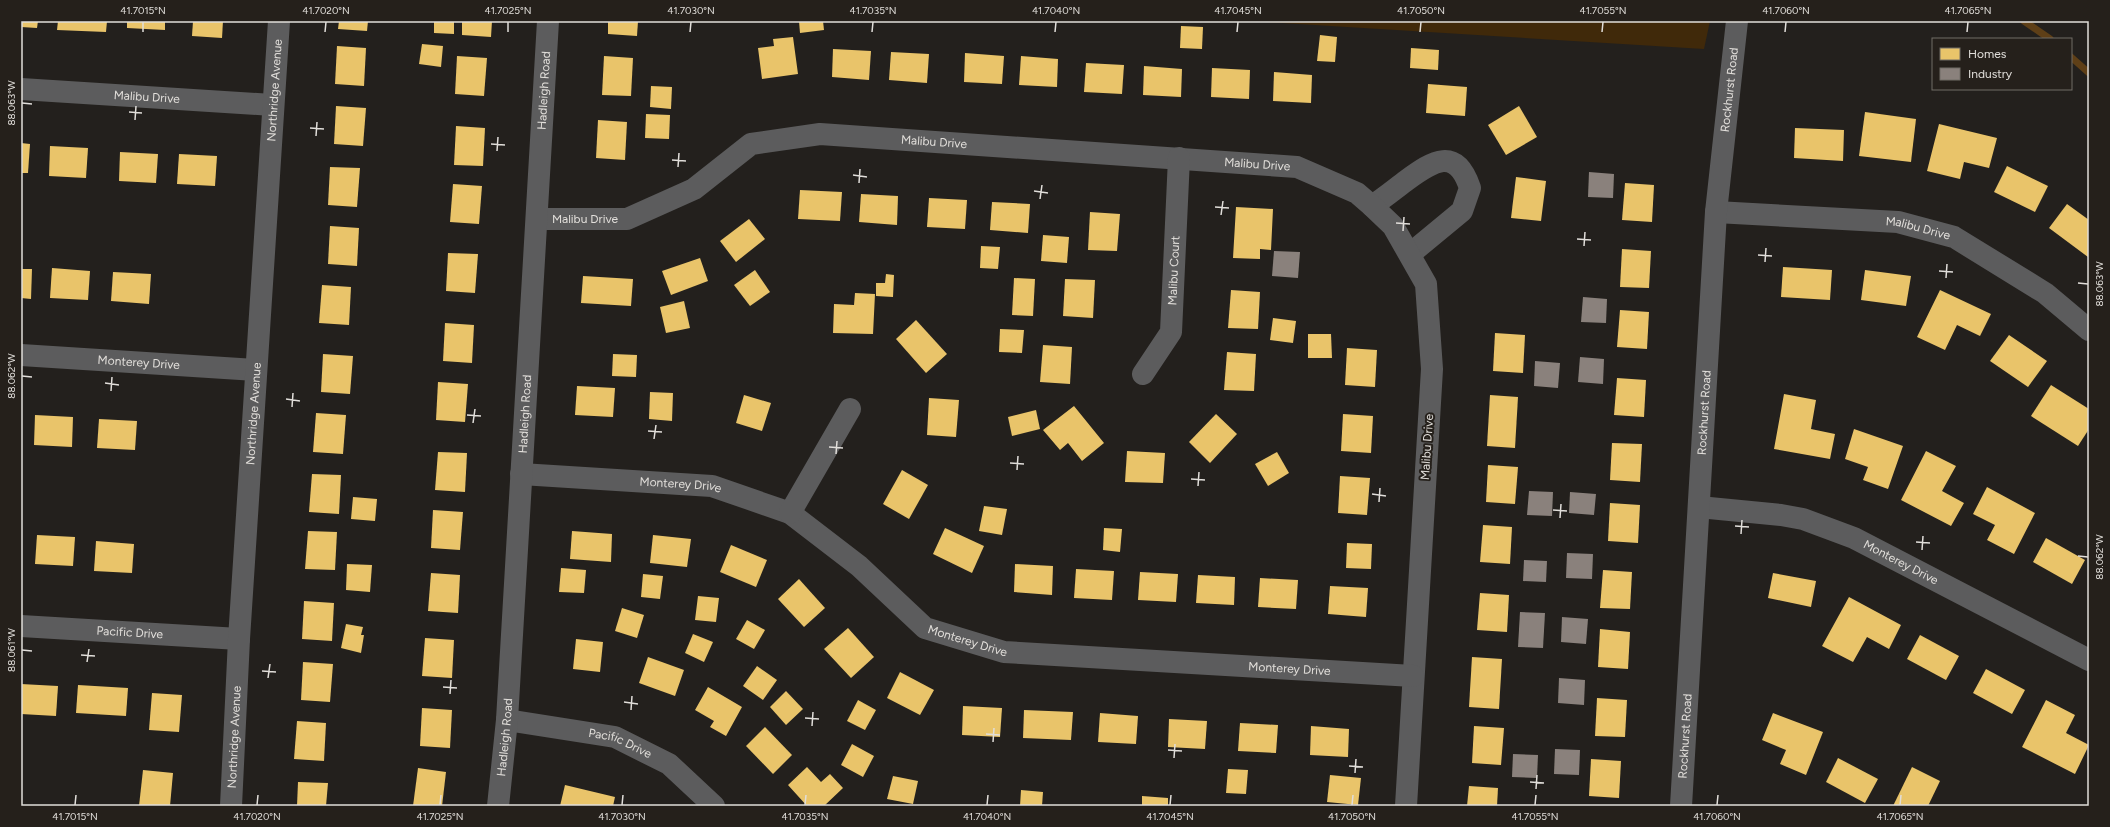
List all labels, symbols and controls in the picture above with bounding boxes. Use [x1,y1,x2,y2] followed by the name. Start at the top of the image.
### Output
[120,4,166,17] text: 41.7015°N
[302,4,350,17] text: 41.7020°N
[485,4,531,17] text: 41.7025°N
[667,4,715,17] text: 41.7030°N
[850,4,896,17] text: 41.7035°N
[1032,4,1080,17] text: 41.7040°N
[1214,4,1262,17] text: 41.7045°N
[1397,4,1445,17] text: 41.7050°N
[1579,4,1627,17] text: 41.7055°N
[1762,4,1810,17] text: 41.7060°N
[1944,4,1992,17] text: 41.7065°N
[264,38,285,142] street label: Northridge Avenue
[1932,38,2072,90] legend
[1718,47,1741,133] street label: Rockhurst Road
[1968,47,2007,61] text: Homes
[535,51,553,130] street label: Hadleigh Road
[1968,67,2013,81] text: Industry
[5,80,18,126] text: 88.063°W
[113,88,181,106] street label: Malibu Drive
[900,133,968,151] street label: Malibu Drive
[1224,155,1291,174] street label: Malibu Drive
[552,212,619,226] street label: Malibu Drive
[1885,214,1952,243] street label: Malibu Drive
[1165,235,1182,306] street label: Malibu Court
[2093,261,2106,307] text: 88.063°W
[5,353,18,399] text: 88.062°W
[97,353,181,372] street label: Monterey Drive
[243,362,264,465] street label: Northridge Avenue
[1695,370,1714,456] street label: Rockhurst Road
[516,374,534,454] street label: Hadleigh Road
[1418,413,1436,480] street label: Malibu Drive
[639,474,724,496] street label: Monterey Drive
[2093,534,2106,580] text: 88.062°W
[1861,537,1941,588] street label: Monterey Drive
[926,622,1010,660] street label: Monterey Drive
[96,624,164,641] street label: Pacific Drive
[5,628,18,672] text: 88.061°W
[1248,659,1331,678] street label: Monterey Drive
[225,685,244,789] street label: Northridge Avenue
[1676,693,1695,779] street label: Rockhurst Road
[494,698,515,777] street label: Hadleigh Road
[588,726,654,761] street label: Pacific Drive
[52,810,98,823] text: 41.7015°N
[233,810,281,823] text: 41.7020°N
[417,810,463,823] text: 41.7025°N
[598,810,646,823] text: 41.7030°N
[782,810,828,823] text: 41.7035°N
[963,810,1011,823] text: 41.7040°N
[1146,810,1194,823] text: 41.7045°N
[1328,810,1376,823] text: 41.7050°N
[1511,810,1559,823] text: 41.7055°N
[1693,810,1741,823] text: 41.7060°N
[1876,810,1924,823] text: 41.7065°N

